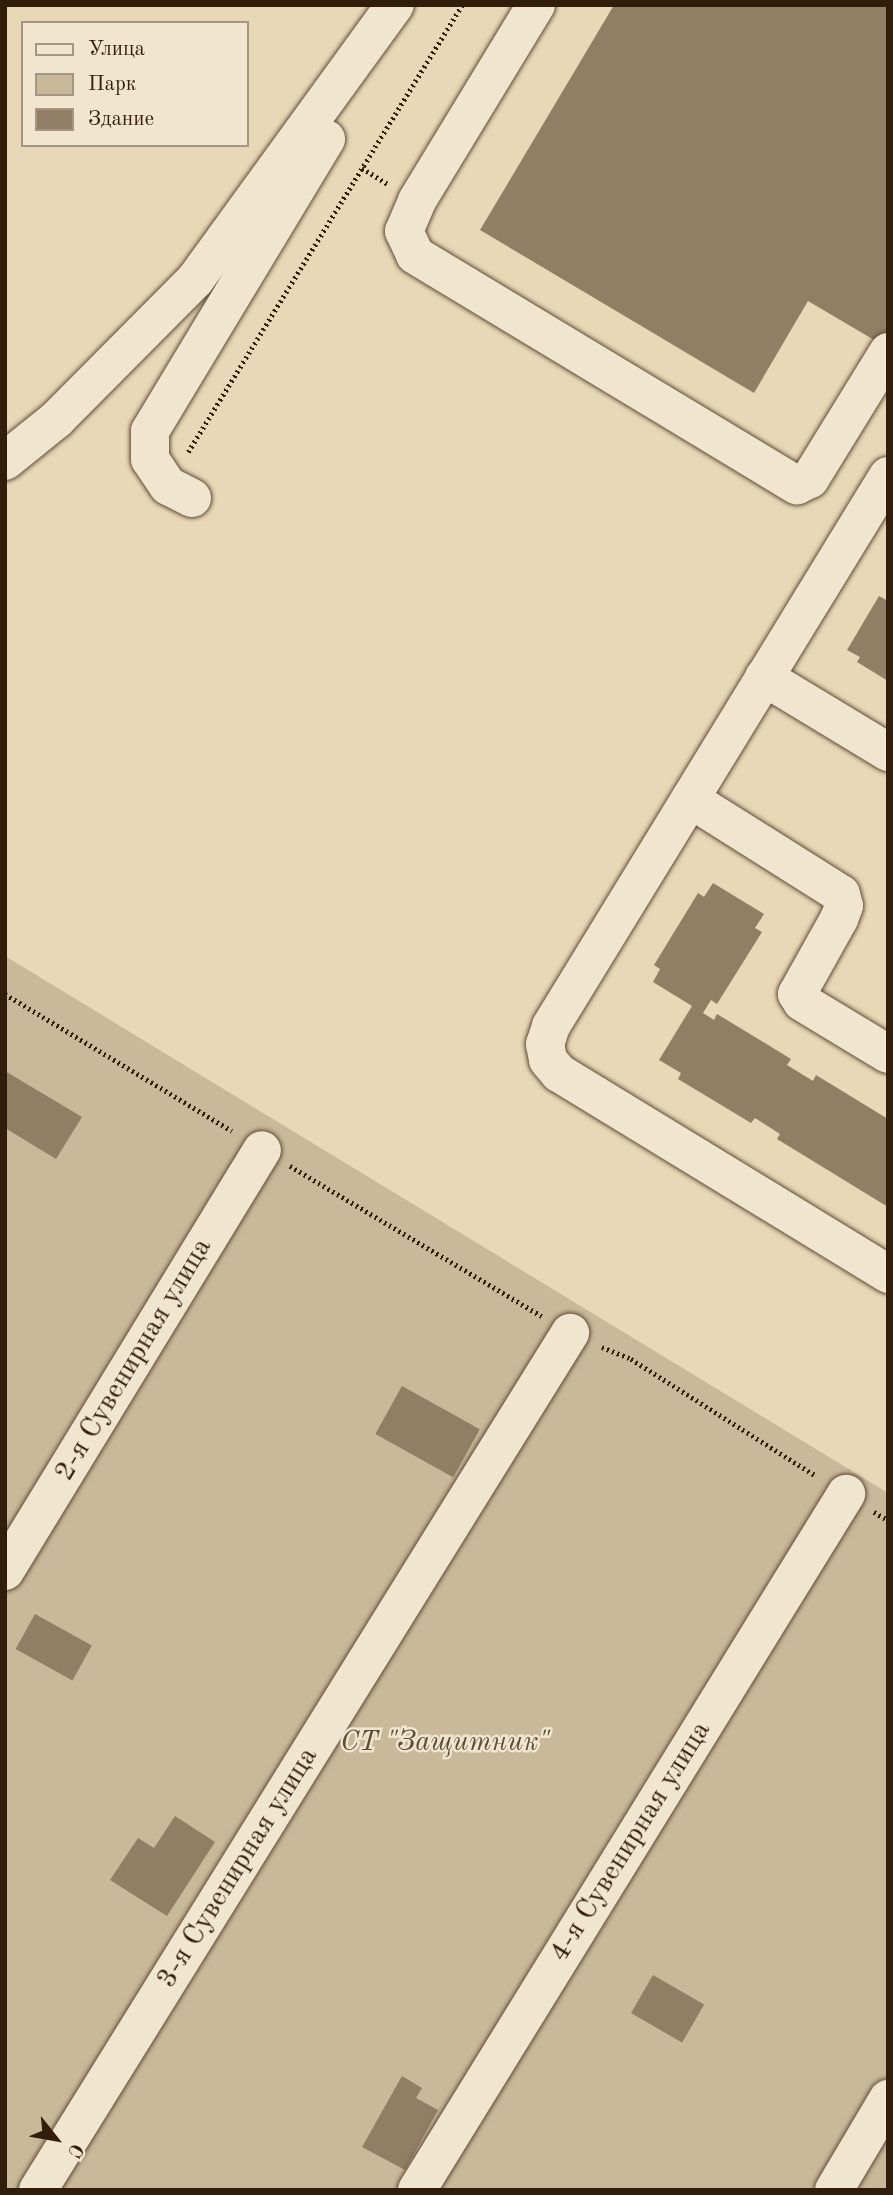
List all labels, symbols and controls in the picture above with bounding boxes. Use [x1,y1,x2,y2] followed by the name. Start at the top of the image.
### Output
[21,21,248,147] legend
[88,39,145,60] text: Улица
[88,74,136,95] text: Парк
[88,109,154,130] text: Здание
[48,1233,220,1487] street label: 2-я Сувенирная улица
[543,1716,719,1968] street label: 4-я Сувенирная улица
[340,1726,550,1760] park label: СТ "Защитник"
[150,1742,326,1994] street label: 3-я Сувенирная улица
[21,2104,91,2174] north arrow
[63,2140,86,2160] text: С

